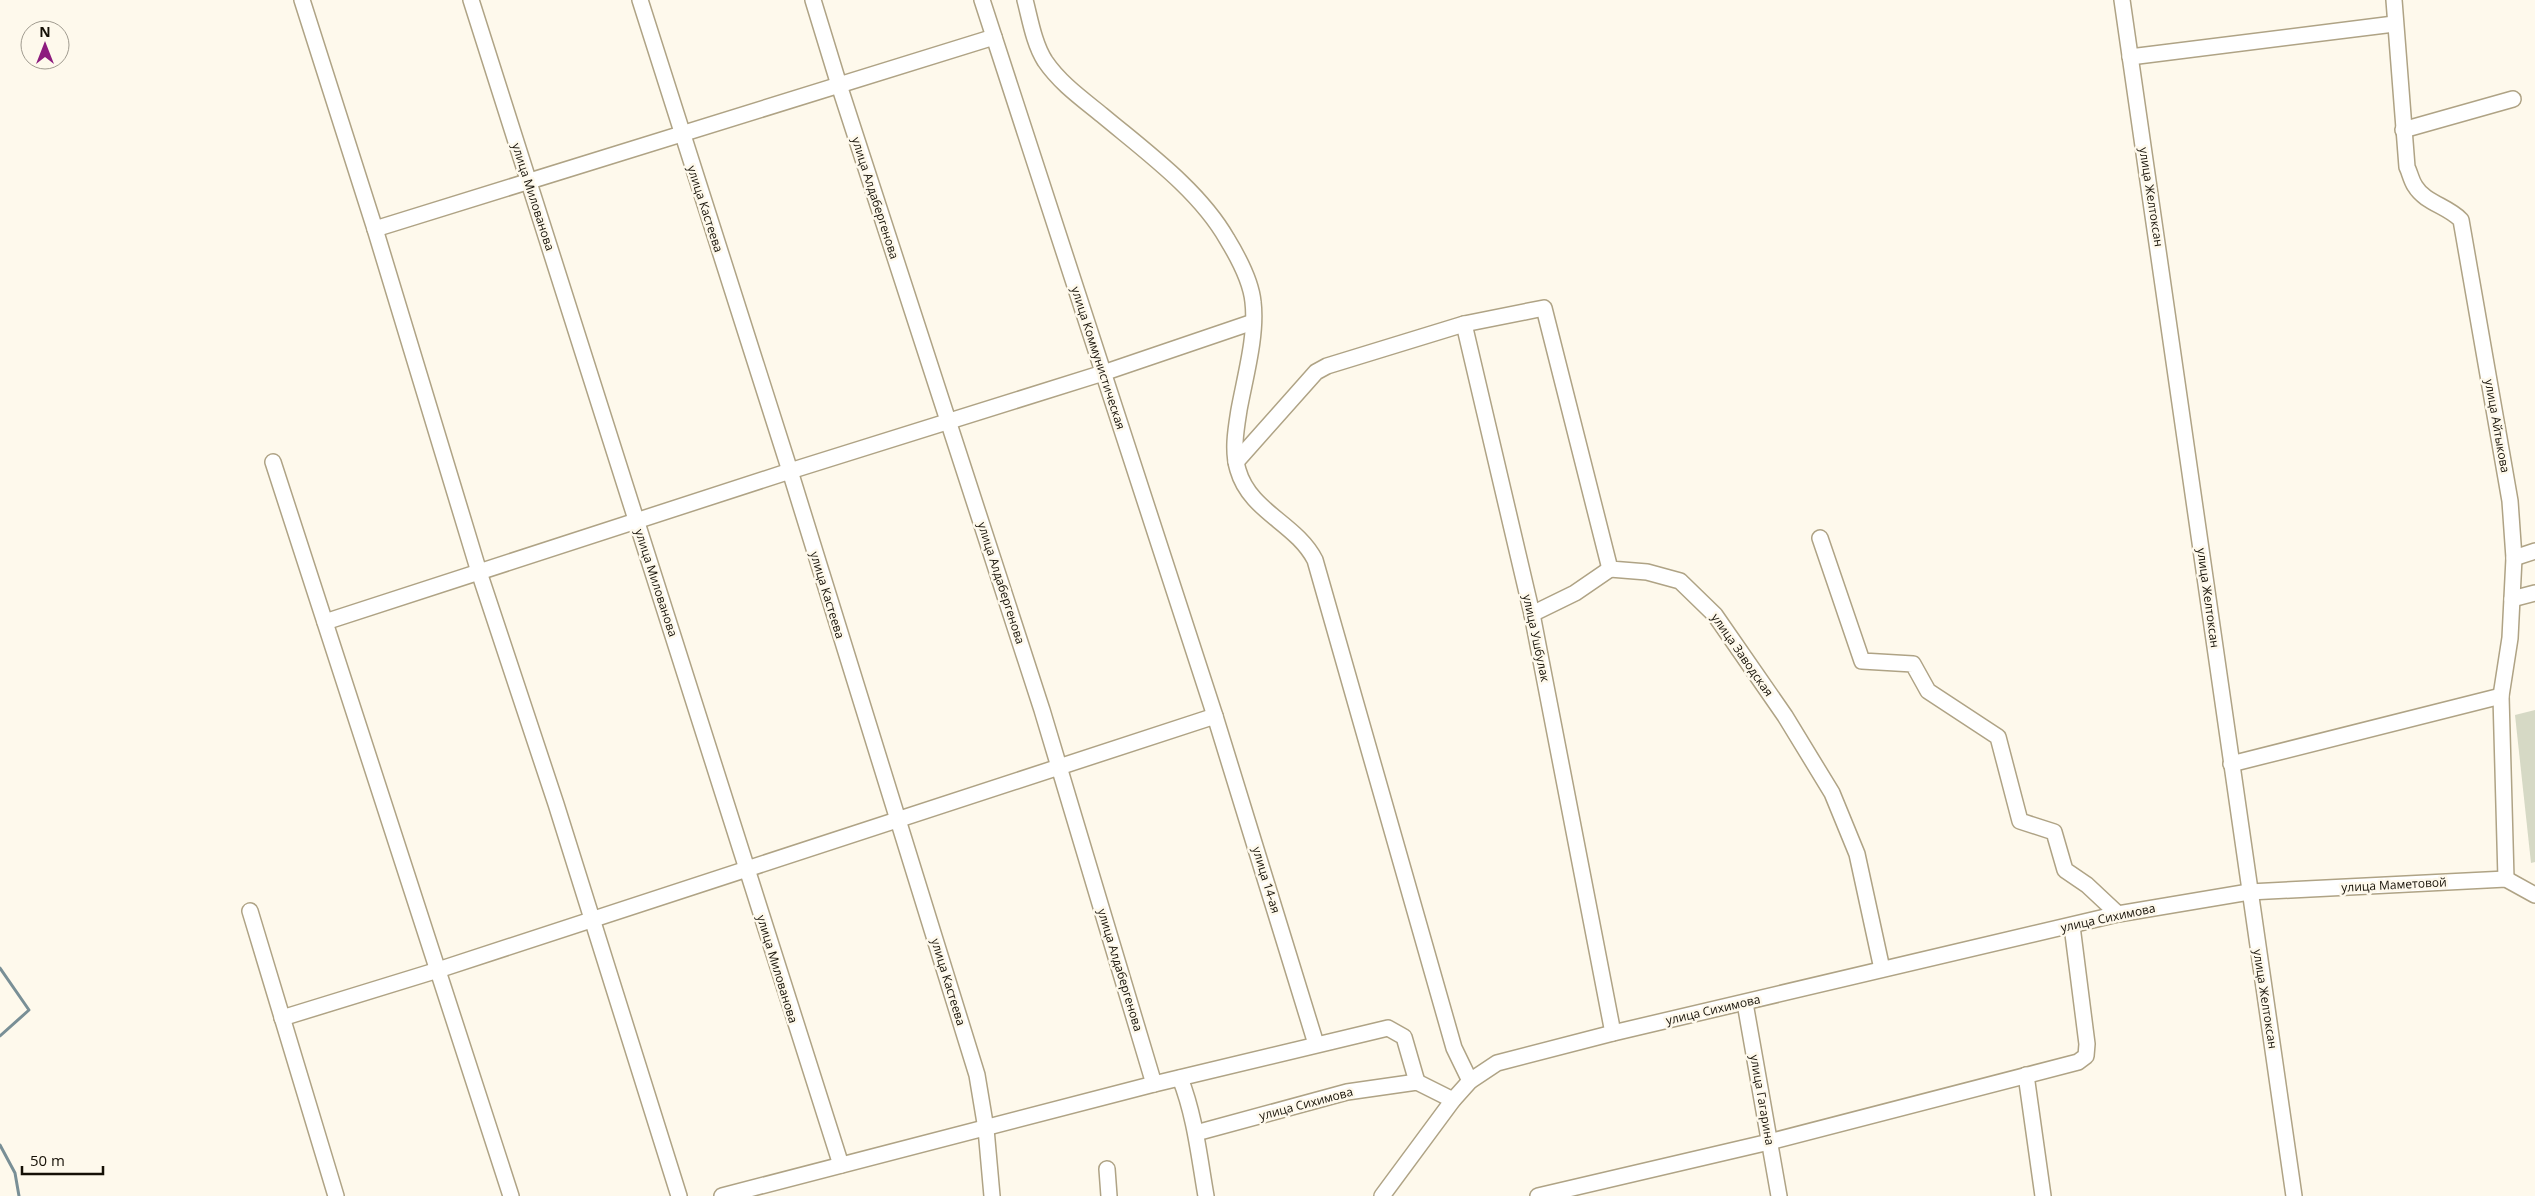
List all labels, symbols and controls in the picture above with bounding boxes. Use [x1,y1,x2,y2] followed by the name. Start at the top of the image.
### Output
[20,20,70,70] north arrow
[39,22,51,41] text: N
[848,135,903,261] street label: улица Алдабергенова
[508,141,559,253] street label: улица Милованова
[2135,146,2168,248] street label: улица Желтоксан
[683,163,728,254] street label: улица Кастеева
[1067,284,1130,432] street label: улица Коммунистическая
[2481,378,2514,474] street label: улица Айтыкова
[974,520,1029,646] street label: улица Алдабергенова
[631,527,682,639] street label: улица Милованова
[2193,547,2224,649] street label: улица Желтоксан
[806,549,849,640] street label: улица Кастеева
[1519,593,1554,684] street label: улица Ушбулак
[1707,610,1777,700] street label: улица Заводская
[1248,845,1285,915] street label: улица 14-ая
[2341,873,2447,896] street label: улица Маметовой
[2059,899,2157,936] street label: улица Сихимова
[1094,906,1147,1033] street label: улица Алдабергенова
[753,913,802,1025] street label: улица Милованова
[927,936,970,1027] street label: улица Кастеева
[2249,948,2282,1050] street label: улица Желтоксан
[1664,990,1762,1029] street label: улица Сихимова
[1746,1053,1779,1147] street label: улица Гагарина
[1257,1083,1355,1124] street label: улица Сихимова
[22,1144,104,1176] scale bar
[30,1150,65,1170] text: 50 m

